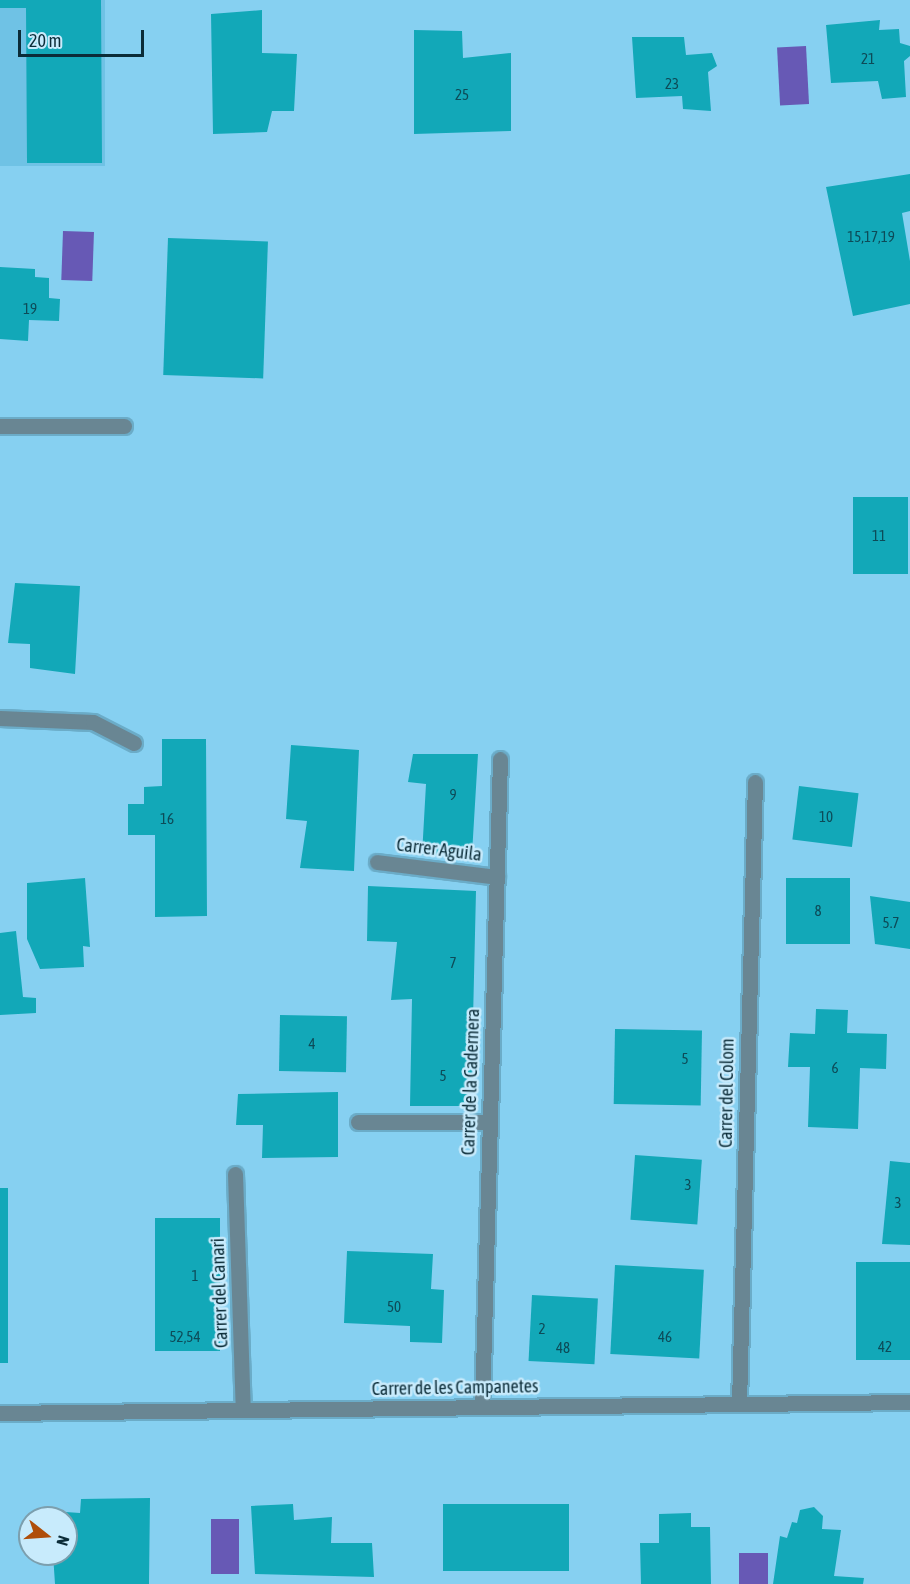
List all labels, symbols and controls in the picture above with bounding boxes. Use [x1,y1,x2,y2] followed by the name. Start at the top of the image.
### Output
[21,18,147,56] scale bar
[29,30,61,51] text: 20 m
[861,50,875,68] house number: 21
[665,75,679,93] house number: 23
[455,86,469,104] house number: 25
[847,228,895,246] house number: 15,17,19
[23,300,37,318] house number: 19
[872,527,886,545] house number: 11
[449,786,457,804] house number: 9
[819,808,833,826] house number: 10
[160,810,174,828] house number: 16
[395,834,483,866] street label: Carrer Aguila
[814,902,822,920] house number: 8
[883,914,899,932] house number: 5.7
[449,954,457,972] house number: 7
[458,1008,484,1156] street label: Carrer de la Cadernera
[308,1035,316,1053] house number: 4
[715,1038,739,1148] street label: Carrer del Colom
[681,1050,689,1068] house number: 5
[831,1059,839,1077] house number: 6
[439,1067,447,1085] house number: 5
[684,1176,692,1194] house number: 3
[894,1194,902,1212] house number: 3
[207,1238,233,1348] street label: Carrer del Canari
[191,1267,199,1285] house number: 1
[387,1298,401,1316] house number: 50
[538,1320,546,1338] house number: 2
[170,1328,200,1346] house number: 52,54
[658,1328,672,1346] house number: 46
[878,1338,892,1356] house number: 42
[556,1339,570,1357] house number: 48
[372,1376,538,1400] street label: Carrer de les Campanetes
[18,1506,78,1566] north arrow
[53,1534,73,1548] text: N

